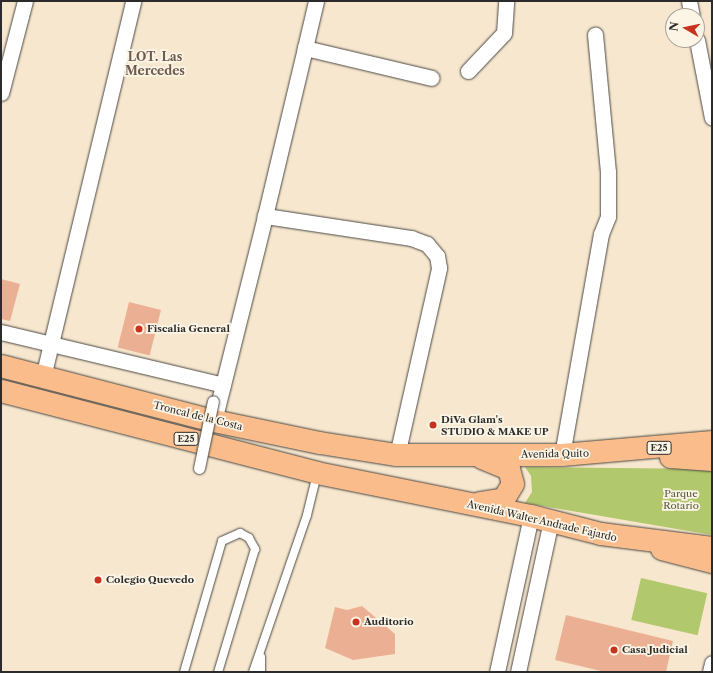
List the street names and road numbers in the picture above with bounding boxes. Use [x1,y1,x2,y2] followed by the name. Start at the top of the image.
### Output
[152,399,244,433] street label: Troncal de la Costa
[173,432,199,446] road number: E25
[646,441,672,455] road number: E25
[521,447,589,461] street label: Avenida Quito
[465,498,619,544] street label: Avenida Walter Andrade Fajardo

